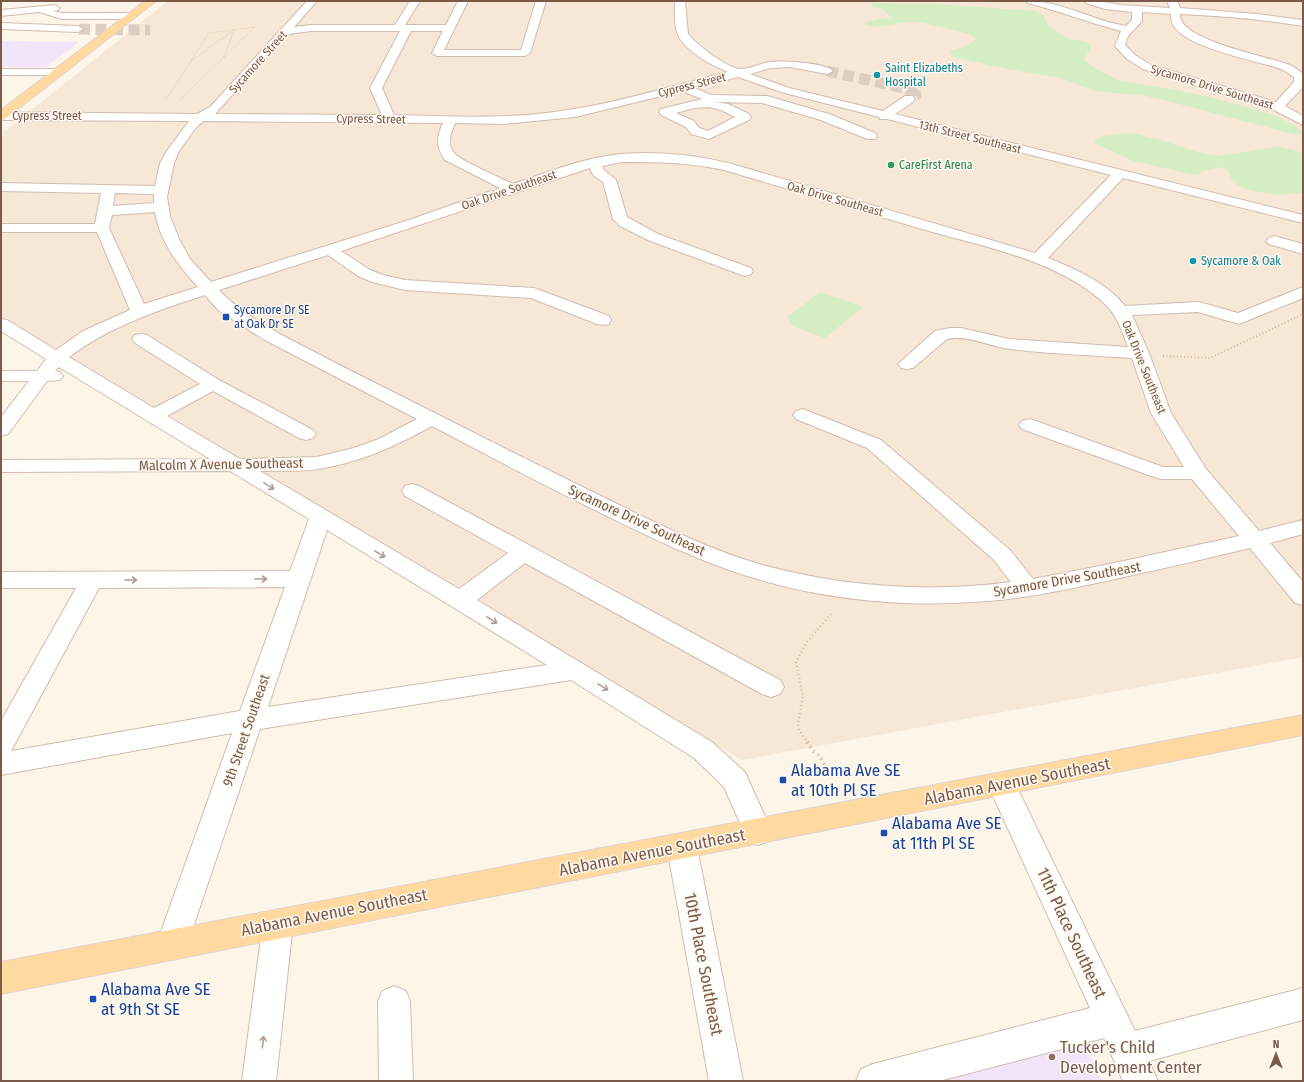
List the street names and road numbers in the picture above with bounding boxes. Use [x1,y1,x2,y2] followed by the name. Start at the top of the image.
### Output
[226,28,290,96] street label: Sycamore Street
[1149,62,1275,112] street label: Sycamore Drive Southeast
[657,70,727,100] street label: Cypress Street
[12,109,82,123] street label: Cypress Street
[336,111,406,127] street label: Cypress Street
[917,118,1023,157] street label: 13th Street Southeast
[460,167,558,213] street label: Oak Drive Southeast
[785,179,885,219] street label: Oak Drive Southeast
[1119,318,1169,416] street label: Oak Drive Southeast
[139,455,304,474] street label: Malcolm X Avenue Southeast
[566,481,708,560] street label: Sycamore Drive Southeast
[992,558,1142,601] street label: Sycamore Drive Southeast
[219,671,274,788] street label: 9th Street Southeast
[922,753,1113,810] street label: Alabama Avenue Southeast
[557,824,748,881] street label: Alabama Avenue Southeast
[1032,864,1111,1003] street label: 11th Place Southeast
[239,884,430,941] street label: Alabama Avenue Southeast
[679,891,728,1038] street label: 10th Place Southeast

